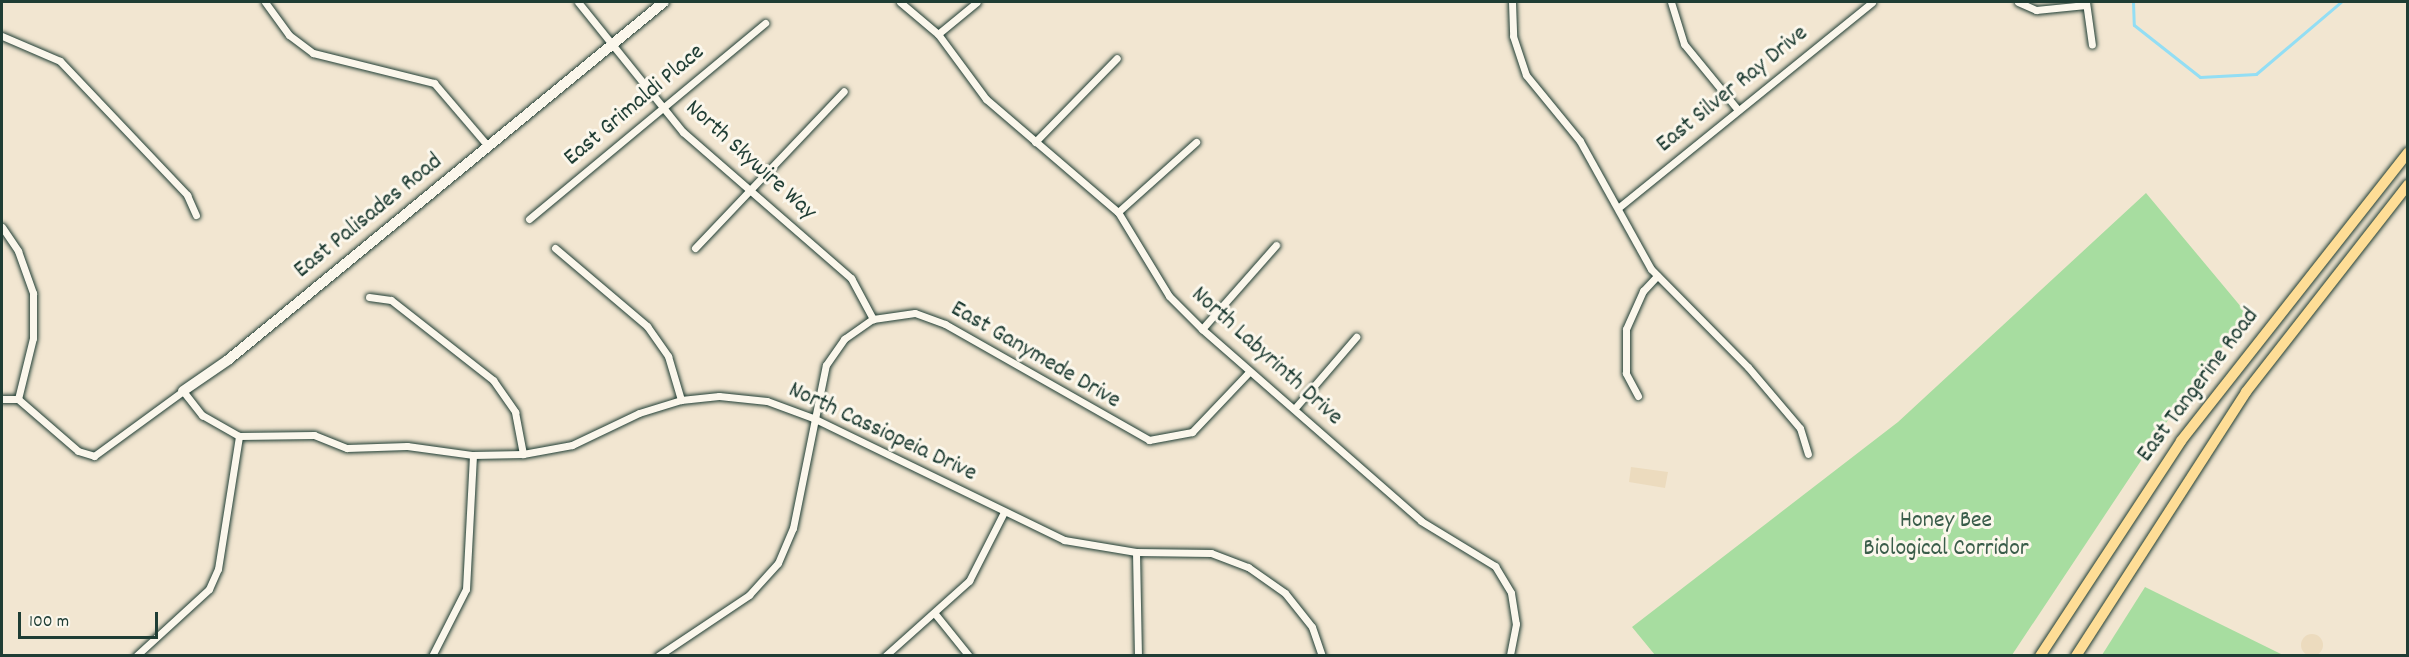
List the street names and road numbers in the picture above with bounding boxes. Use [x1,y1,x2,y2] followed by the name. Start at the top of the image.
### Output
[1651,20,1815,160] street label: East Silver Ray Drive
[559,39,711,173] street label: East Grimaldi Place
[679,95,821,227] street label: North Skywire Way
[289,148,449,286] street label: East Palisades Road
[1184,281,1348,433] street label: North Labyrinth Drive
[945,296,1125,416] street label: East Ganymede Drive
[2132,303,2266,469] street label: East Tangerine Road
[783,377,981,489] street label: North Cassiopeia Drive

